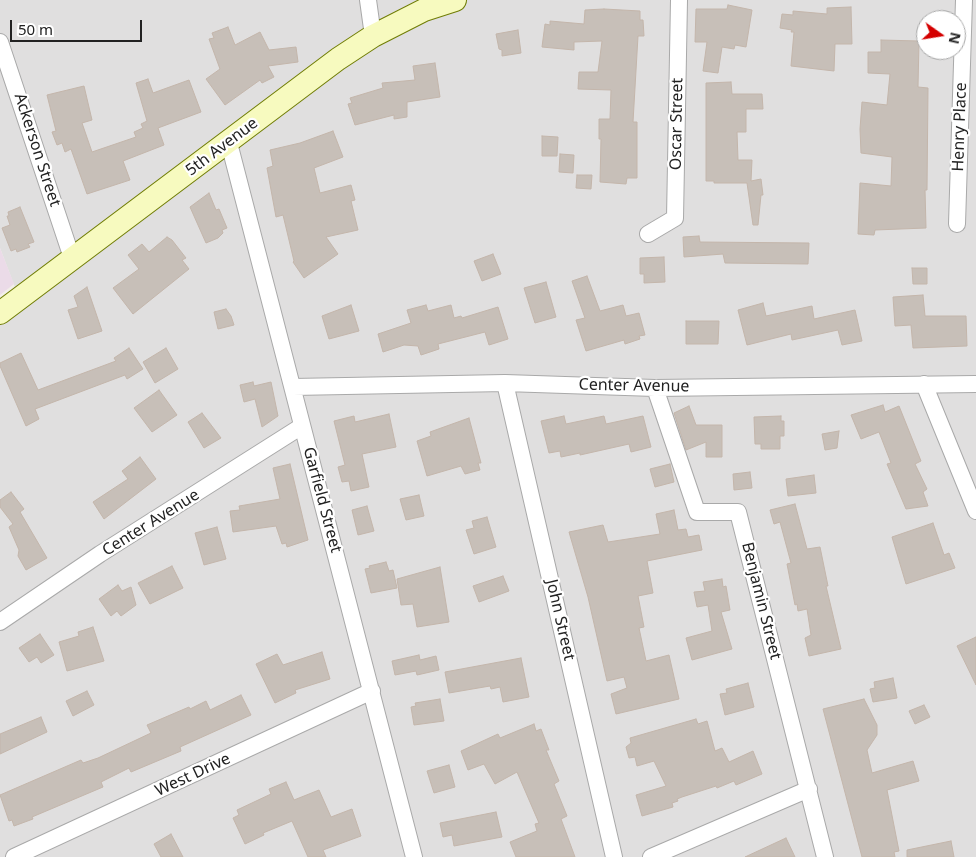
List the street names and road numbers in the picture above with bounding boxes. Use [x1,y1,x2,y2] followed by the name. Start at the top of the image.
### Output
[667,78,687,170] street label: Oscar Street
[949,82,971,172] street label: Henry Place
[10,91,64,209] street label: Ackerson Street
[182,114,262,180] street label: 5th Avenue
[578,375,690,397] street label: Center Avenue
[299,445,345,555] street label: Garfield Street
[99,486,203,560] street label: Center Avenue
[737,540,785,662] street label: Benjamin Street
[541,578,579,662] street label: John Street
[152,749,234,801] street label: West Drive

